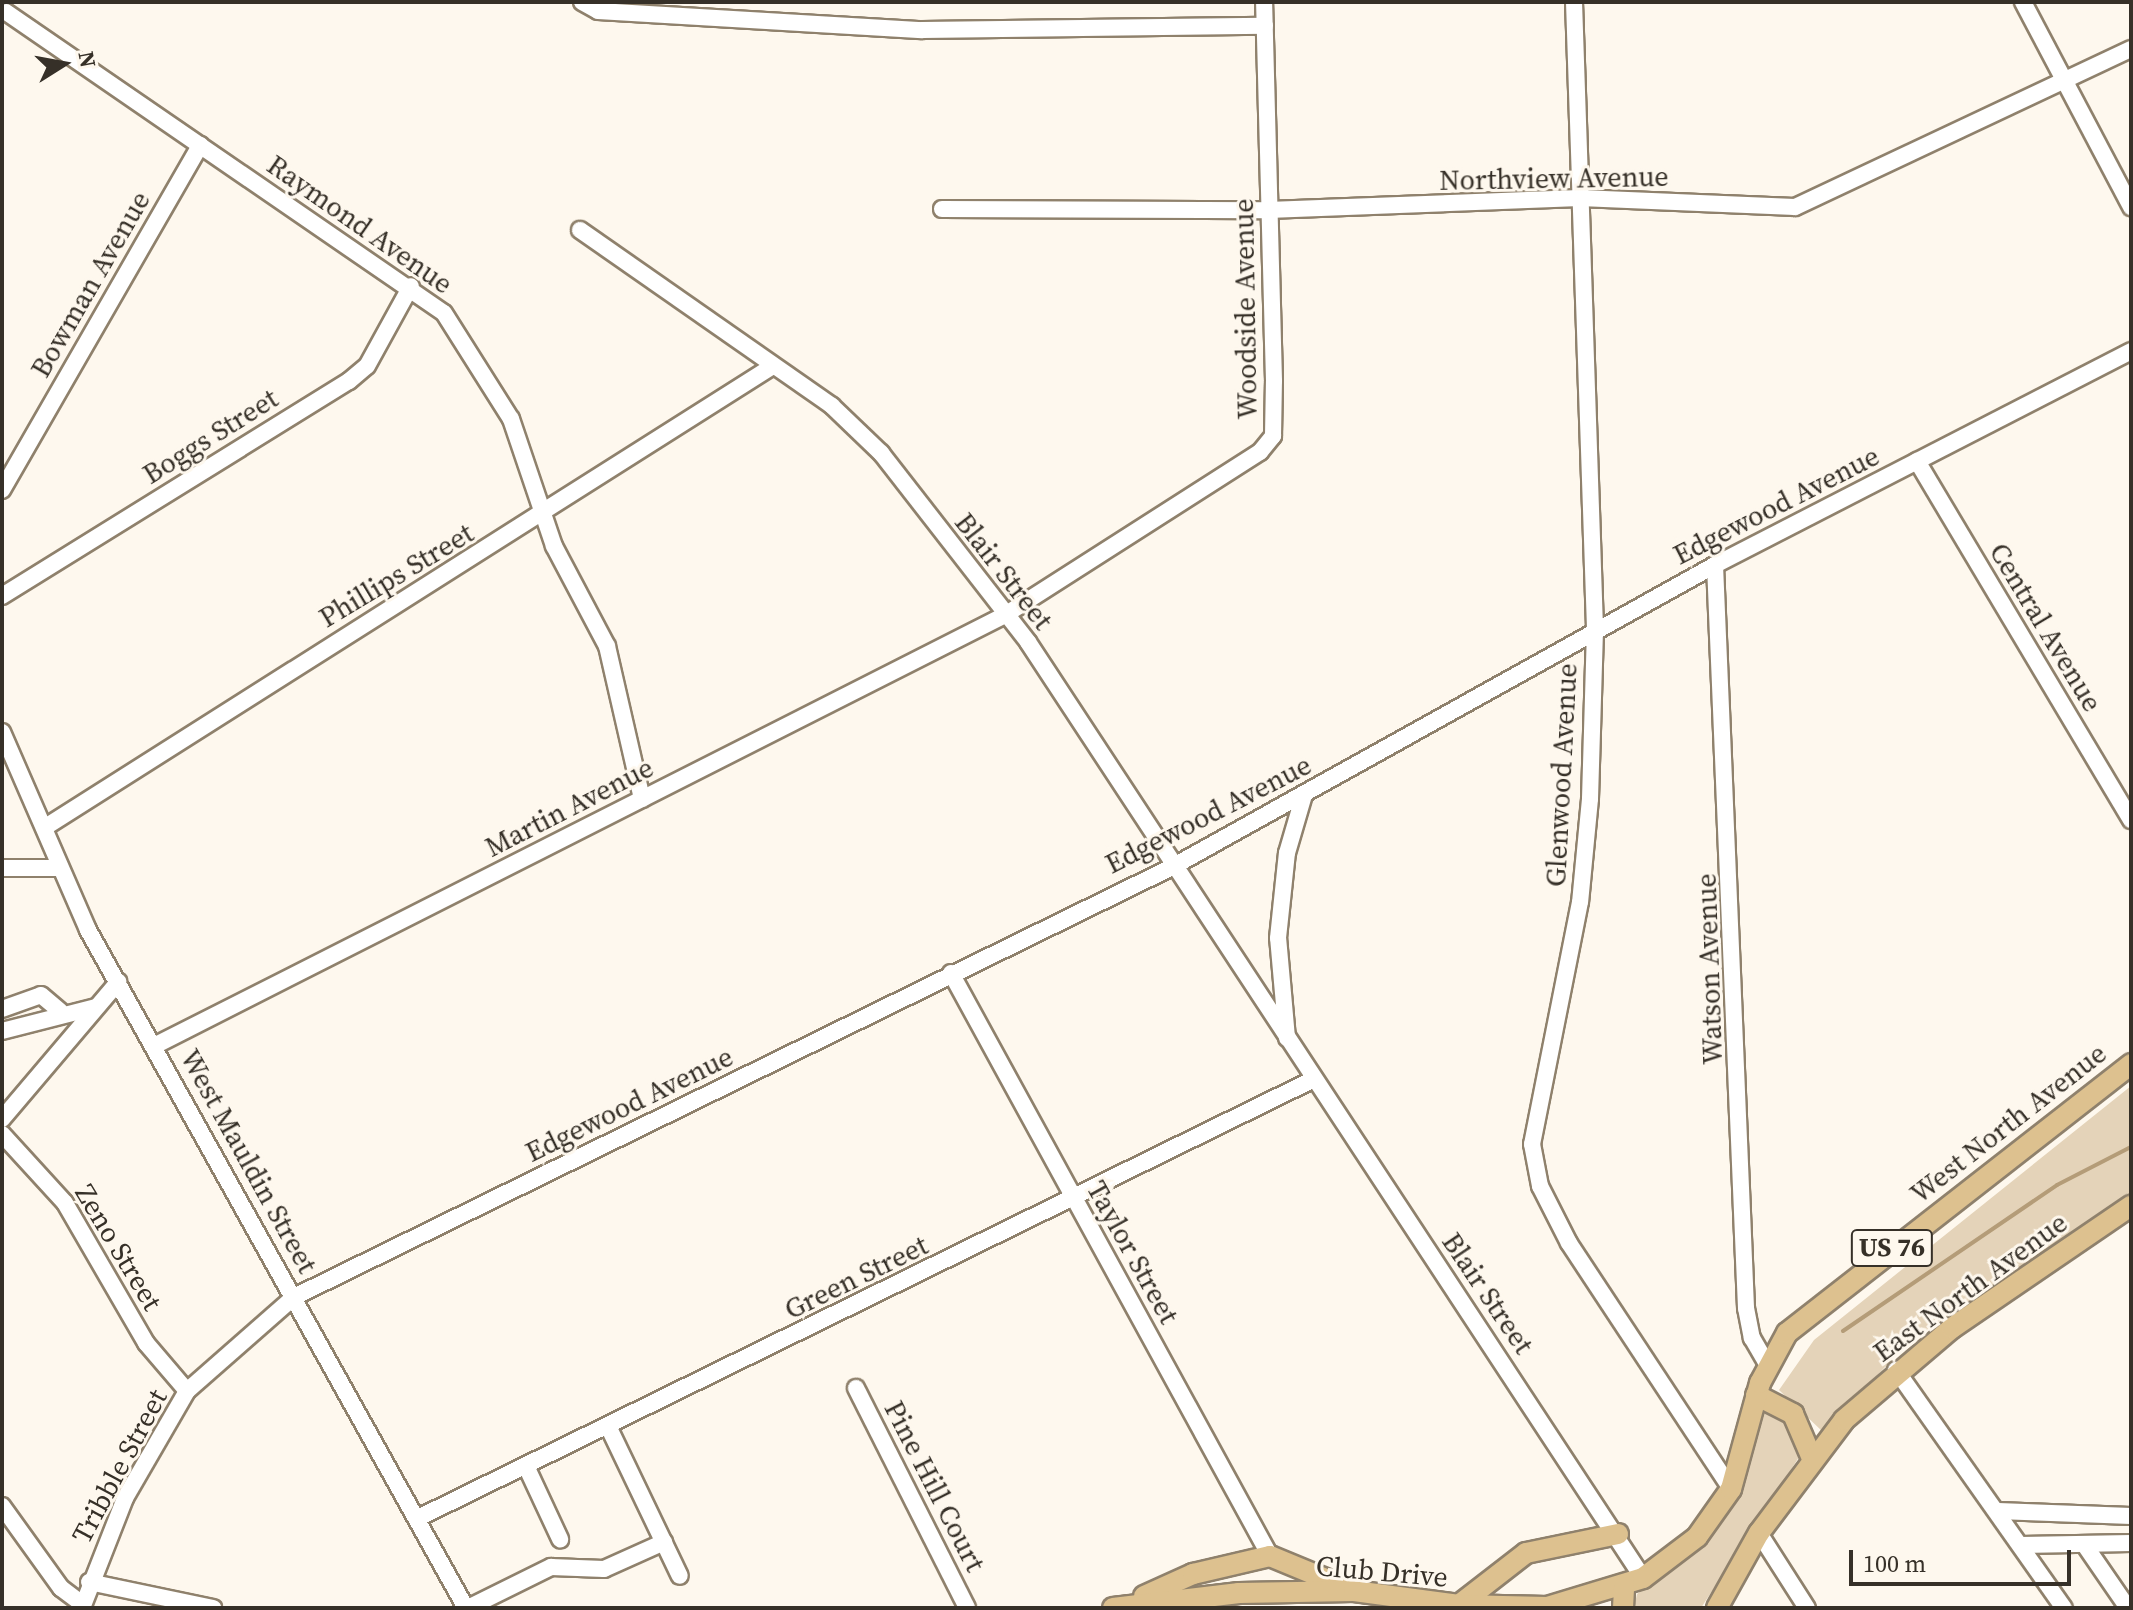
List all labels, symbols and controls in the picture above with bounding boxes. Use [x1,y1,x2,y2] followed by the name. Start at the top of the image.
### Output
[24,24,104,104] north arrow
[71,49,104,70] text: N
[261,148,459,300] street label: Raymond Avenue
[1439,159,1669,197] street label: Northview Avenue
[23,185,157,383] street label: Bowman Avenue
[1226,198,1264,420] street label: Woodside Avenue
[136,381,284,491] street label: Boggs Street
[1667,439,1885,571] street label: Edgewood Avenue
[948,506,1060,636] street label: Blair Street
[313,516,479,634] street label: Phillips Street
[1983,537,2109,717] street label: Central Avenue
[1538,662,1584,888] street label: Glenwood Avenue
[1099,748,1317,880] street label: Edgewood Avenue
[479,750,659,864] street label: Martin Avenue
[1689,873,1729,1065] street label: Watson Avenue
[1903,1036,2113,1210] street label: West North Avenue
[520,1039,738,1169] street label: Edgewood Avenue
[174,1043,324,1279] street label: West Mauldin Street
[1080,1175,1186,1329] street label: Taylor Street
[68,1178,170,1316] street label: Zeno Street
[1867,1205,2073,1369] street label: East North Avenue
[1435,1226,1541,1360] street label: Blair Street
[1850,1226,1934,1270] road number: US 76
[779,1228,933,1326] street label: Green Street
[64,1383,174,1549] street label: Tribble Street
[878,1395,992,1577] street label: Pine Hill Court
[1853,1534,2075,1584] scale bar
[1863,1547,1926,1580] text: 100 m
[1315,1549,1449,1593] street label: Club Drive

